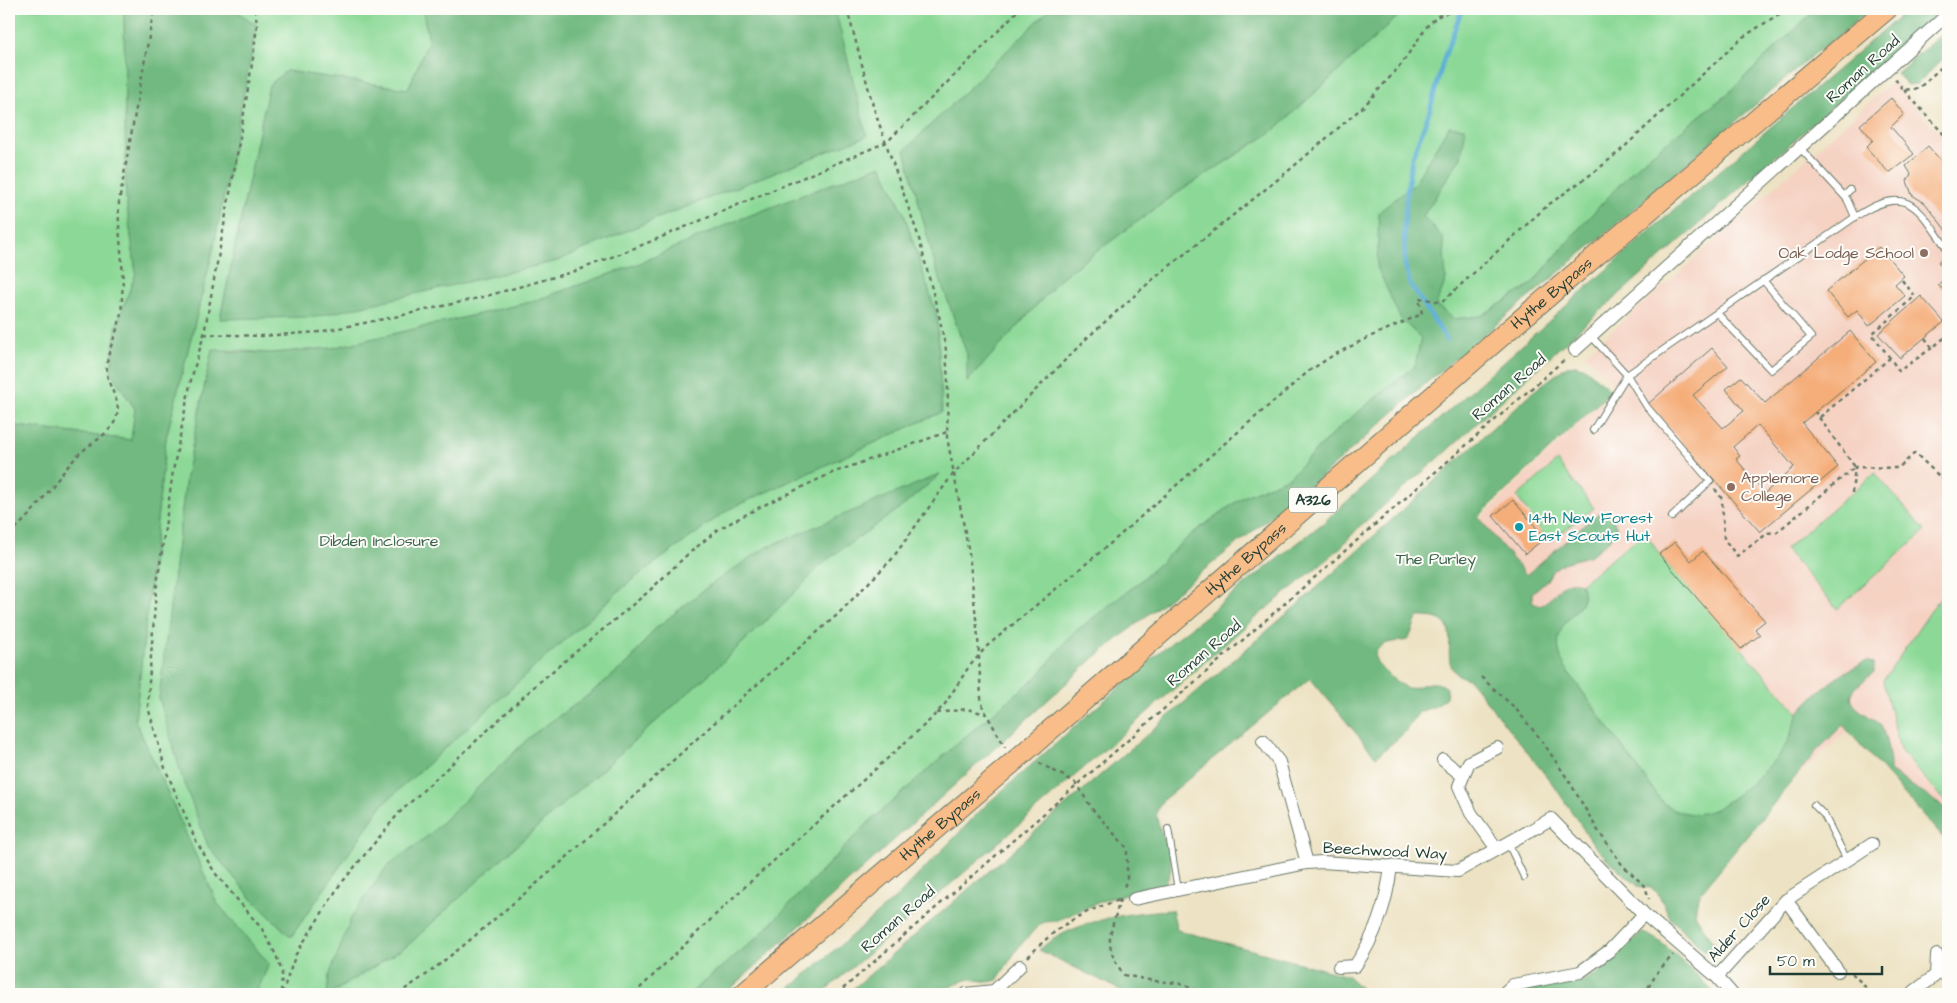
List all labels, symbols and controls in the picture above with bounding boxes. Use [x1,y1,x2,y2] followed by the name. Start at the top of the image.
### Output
[1821,30,1905,108] street label: Roman Road
[1778,242,1914,265] place label: Oak Lodge School
[1918,247,1930,259] marker: Oak Lodge School
[1506,252,1597,334] street label: Hythe Bypass
[1467,348,1551,426] street label: Roman Road
[1741,467,1820,508] place label: Applemore College
[1725,481,1737,493] marker: Applemore College
[1289,488,1337,512] road number: A326
[1529,507,1653,547] place label: 14th New Forest East Scouts Hut
[1201,518,1291,601] street label: Hythe Bypass
[1513,521,1525,533] marker: 14th New Forest East Scouts Hut
[320,530,439,552] park label: Dibden Inclosure
[1396,548,1476,571] park label: The Purley
[1162,614,1246,692] street label: Roman Road
[895,783,986,866] street label: Hythe Bypass
[1322,837,1448,866] street label: Beechwood Way
[856,880,940,958] street label: Roman Road
[1703,889,1776,967] street label: Alder Close
[1770,943,1882,975] scale bar
[1777,951,1815,972] text: 50 m

